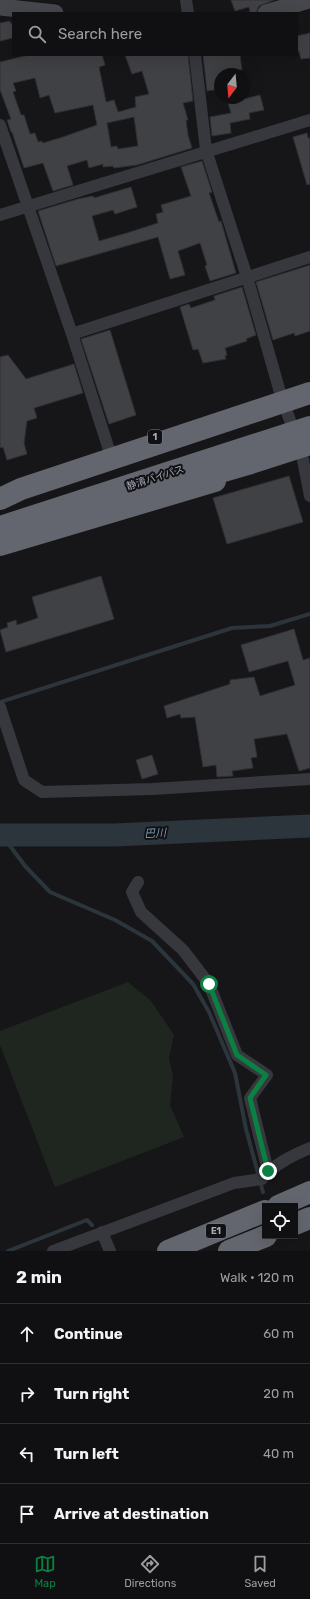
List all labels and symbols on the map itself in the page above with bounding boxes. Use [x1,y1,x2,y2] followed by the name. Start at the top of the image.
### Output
[214,68,250,104] north arrow
[148,430,162,444] road number: 1
[125,463,186,493] street label: 静清バイパス
[144,826,167,841] water label: 巴川
[200,975,218,993] route start
[259,1162,277,1180] route end
[206,1224,226,1238] road number: E1

